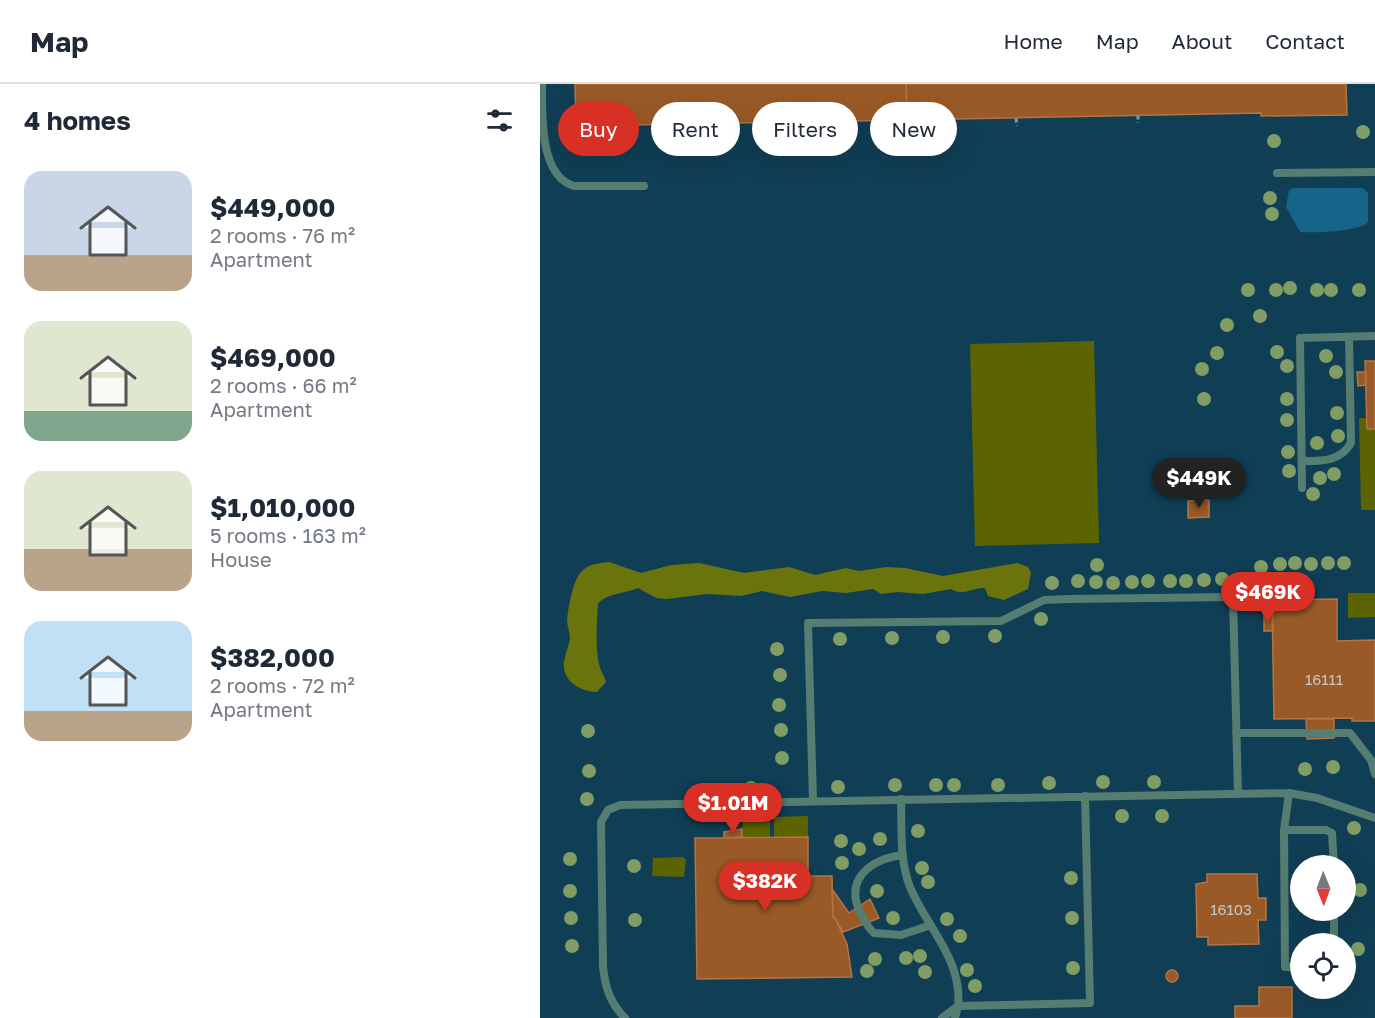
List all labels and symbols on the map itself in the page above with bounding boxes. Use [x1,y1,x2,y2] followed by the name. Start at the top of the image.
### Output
[1157,458,1241,509] pin: $449K
[1226,572,1310,623] pin: $469K
[1305,670,1343,688] house number: 16111
[684,783,782,834] pin: $1.01M
[1290,855,1356,921] north arrow
[723,861,807,912] pin: $382K
[1210,900,1252,918] house number: 16103

